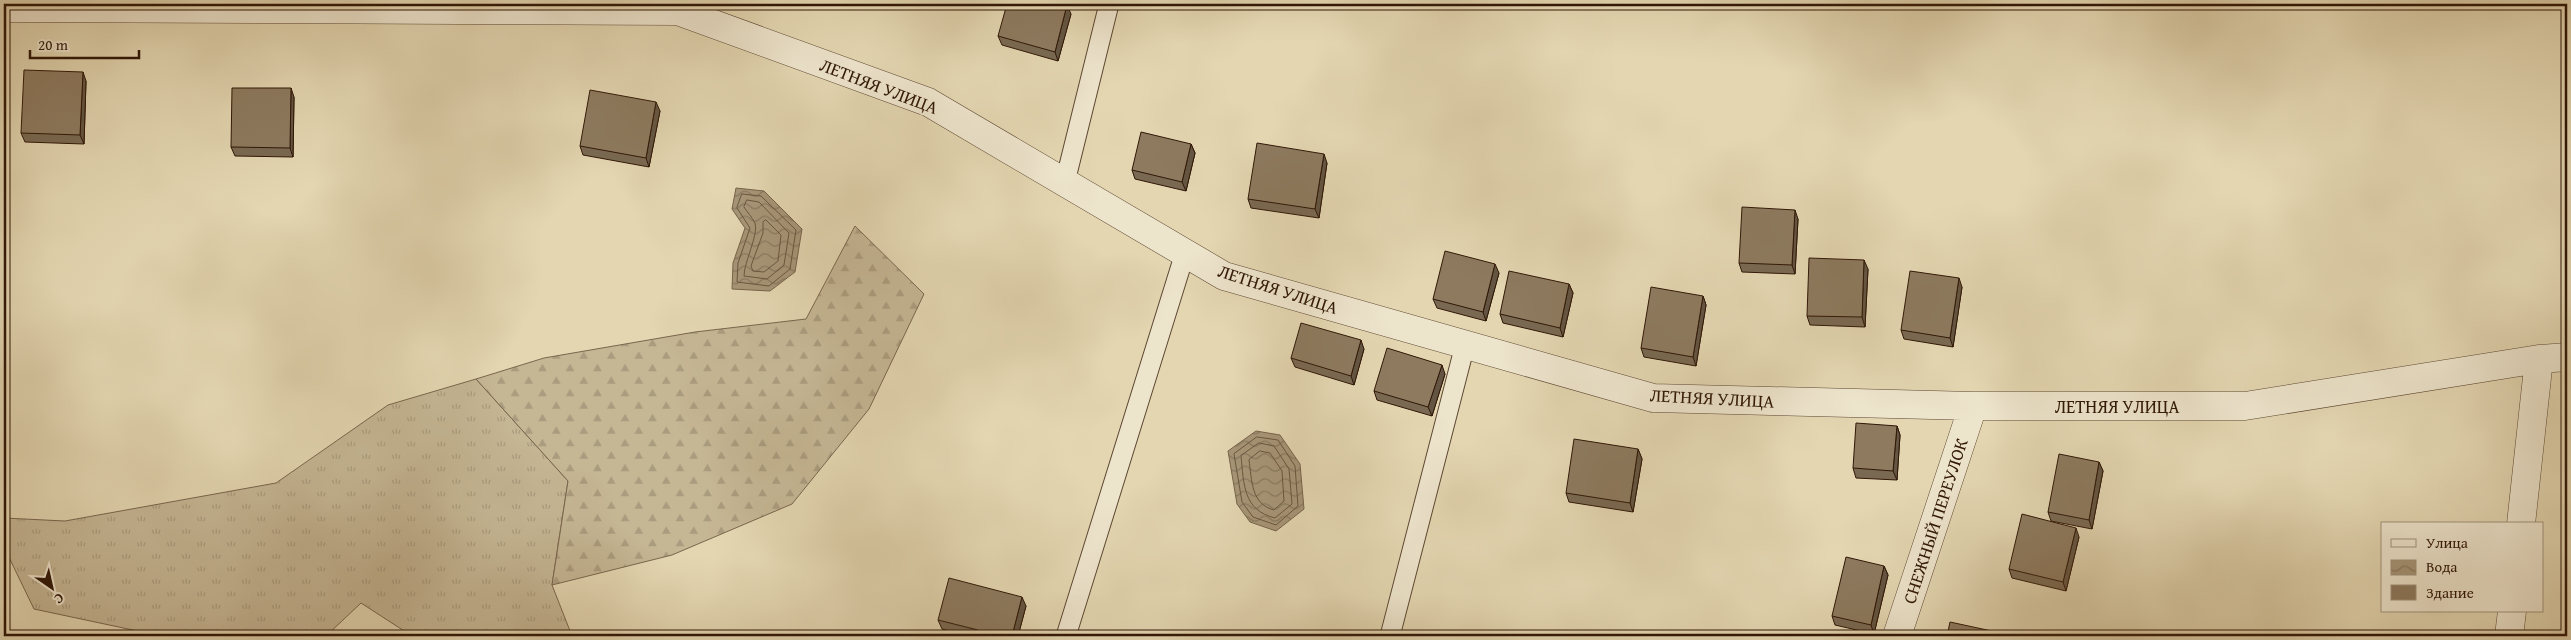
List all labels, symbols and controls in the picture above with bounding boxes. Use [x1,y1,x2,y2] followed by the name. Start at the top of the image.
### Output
[30,28,139,60] scale bar
[38,34,69,55] text: 20 m
[816,51,942,121] street label: ЛЕТНЯЯ УЛИЦА
[1215,257,1342,321] street label: ЛЕТНЯЯ УЛИЦА
[1649,381,1775,415] street label: ЛЕТНЯЯ УЛИЦА
[2055,393,2179,420] street label: ЛЕТНЯЯ УЛИЦА
[1895,435,1975,607] street label: СНЕЖНЫЙ ПЕРЕУЛОК
[2381,522,2544,612] legend
[2426,532,2469,553] text: Улица
[2426,556,2458,577] text: Вода
[28,562,78,612] north arrow
[2426,582,2474,603] text: Здание
[50,588,68,609] text: С

